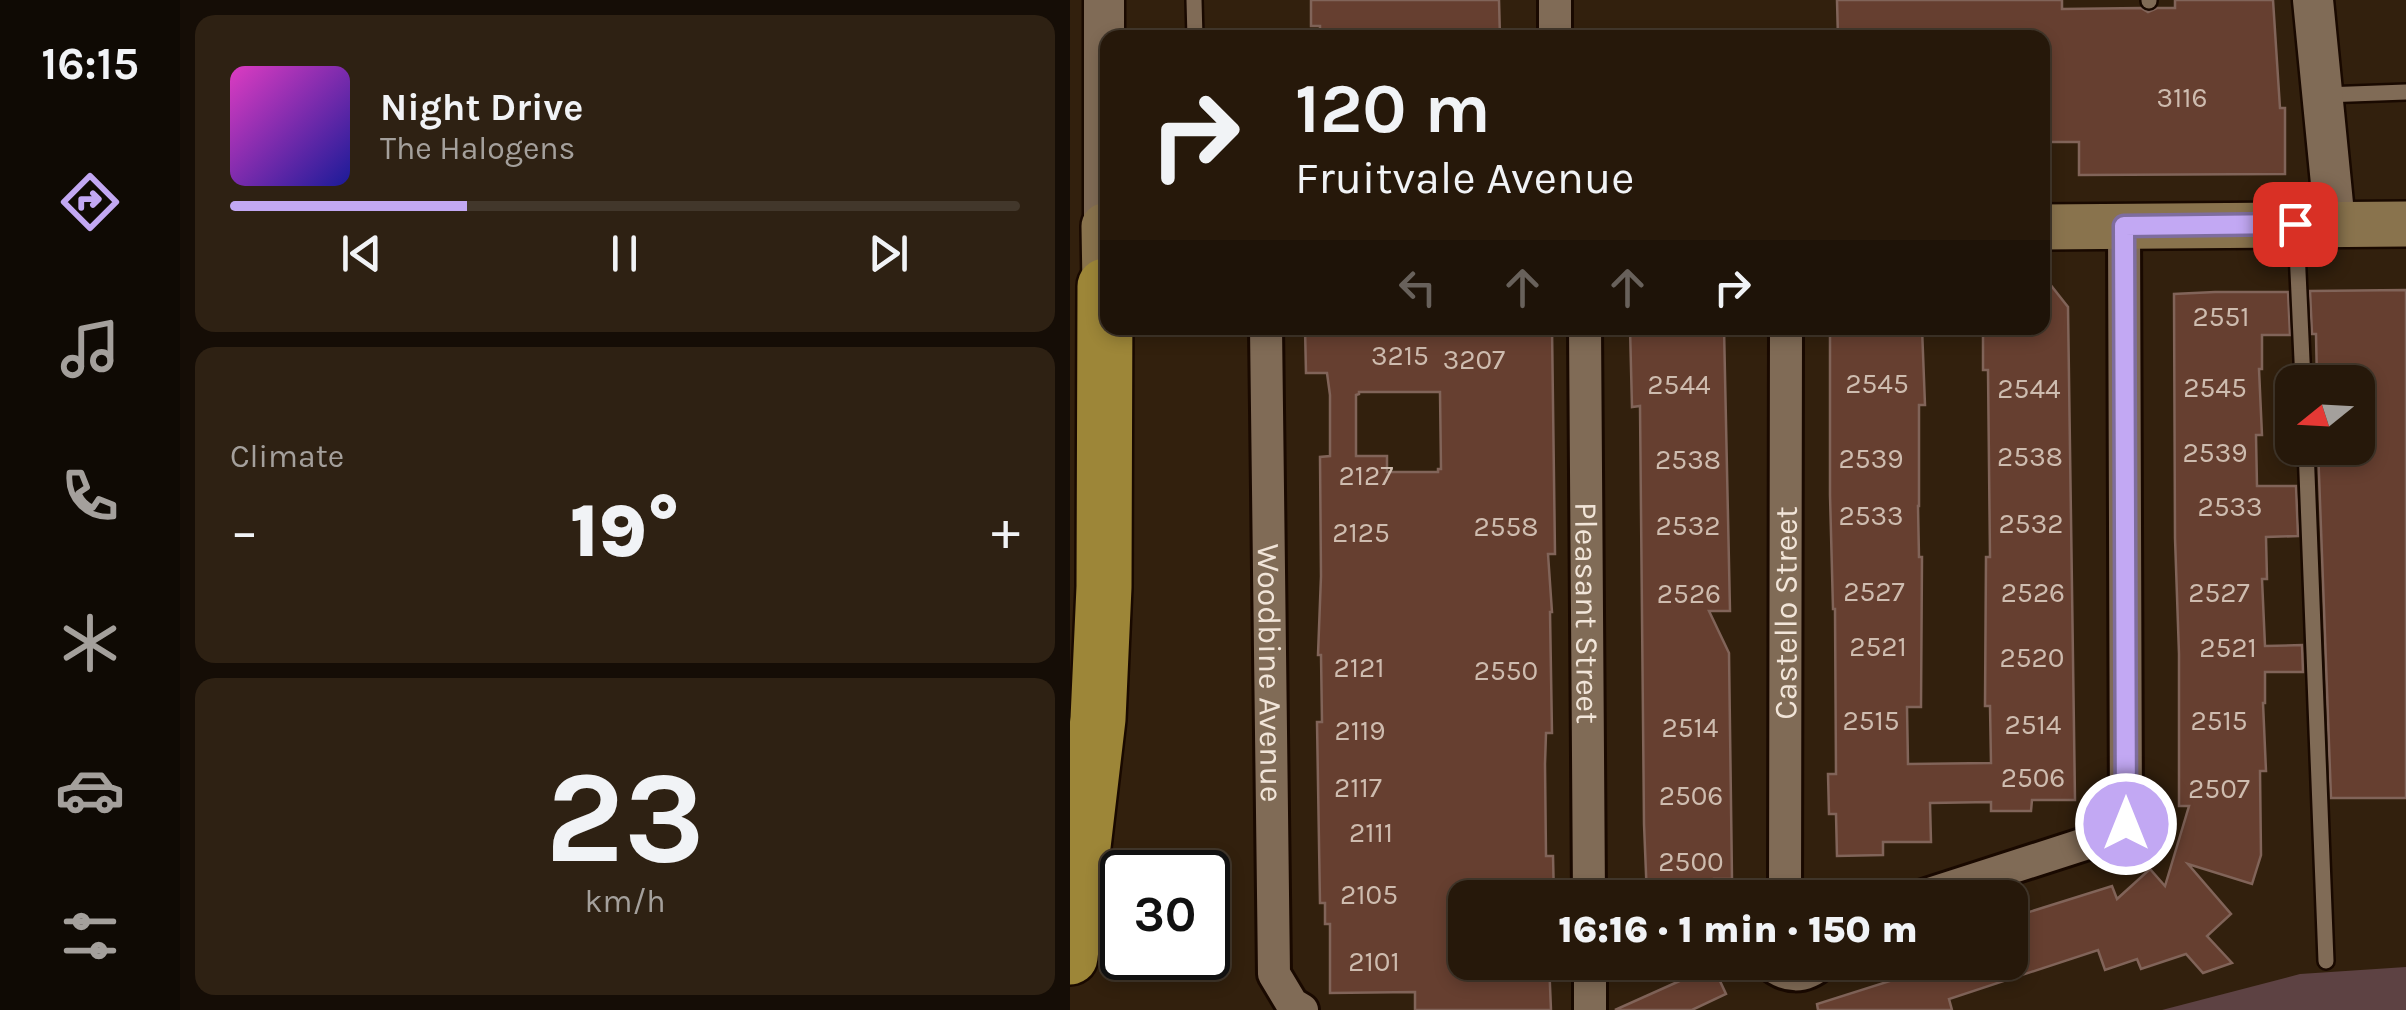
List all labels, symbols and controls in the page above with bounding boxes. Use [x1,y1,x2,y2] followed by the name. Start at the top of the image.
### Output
[41,38,139,90] text: 16:15
[1295,68,1491,150] text: 120 m
[1130,70,1260,200] icon: right
[2156,81,2208,114] house number: 3116
[380,85,583,130] text: Night Drive
[380,130,575,167] text: The Halogens
[1295,152,1634,204] text: Fruitvale Avenue
[55,167,125,237] icon: directions
[2253,182,2338,267] pin
[2268,197,2323,252] icon: arrive
[334,226,389,281] icon: previous
[597,226,652,281] icon: pause
[861,226,916,281] icon: next
[1390,260,1445,315] icon: left
[1495,260,1550,315] icon: ahead
[1600,260,1655,315] icon: ahead
[1705,260,1760,315] icon: right
[2192,300,2250,333] house number: 2551
[55,314,125,384] icon: music
[1371,339,1429,372] house number: 3215
[1443,343,1505,376] house number: 3207
[2275,365,2375,465] north arrow
[2275,365,2375,465] map controls
[1845,367,1909,400] house number: 2545
[1647,368,1711,401] house number: 2544
[2183,371,2247,404] house number: 2545
[1997,372,2061,405] house number: 2544
[2183,436,2247,469] house number: 2539
[230,438,344,475] text: Climate
[1997,440,2063,473] house number: 2538
[1839,442,1903,475] house number: 2539
[1655,443,1721,476] house number: 2538
[1339,459,1393,492] house number: 2127
[55,461,125,531] icon: phone
[570,487,680,575] text: 19°
[2197,490,2263,523] house number: 2533
[230,499,259,563] text: −
[991,499,1020,563] text: +
[1838,499,1904,532] house number: 2533
[1568,502,1606,724] street label: Pleasant Street
[1767,506,1804,720] street label: Castello Street
[1999,507,2063,540] house number: 2532
[1656,509,1720,542] house number: 2532
[1473,510,1539,543] house number: 2558
[1332,516,1390,549] house number: 2125
[1250,543,1290,803] street label: Woodbine Avenue
[1843,575,1905,608] house number: 2527
[2001,576,2065,609] house number: 2526
[2188,576,2250,609] house number: 2527
[1657,577,1721,610] house number: 2526
[55,608,125,678] icon: climate
[1849,630,1907,663] house number: 2521
[2199,631,2257,664] house number: 2521
[2000,641,2064,674] house number: 2520
[1334,651,1384,684] house number: 2121
[1474,654,1538,687] house number: 2550
[1842,704,1900,737] house number: 2515
[2190,704,2248,737] house number: 2515
[2005,708,2062,741] house number: 2514
[1662,711,1719,744] house number: 2514
[1335,714,1385,747] house number: 2119
[545,742,705,894] text: 23
[55,755,125,825] icon: car
[2001,761,2065,794] house number: 2506
[1334,771,1382,804] house number: 2117
[2074,772,2178,876] position arrow
[2188,772,2250,805] house number: 2507
[1659,779,1723,812] house number: 2506
[1349,816,1393,849] house number: 2111
[1658,845,1724,878] house number: 2500
[1100,850,1230,980] speed limit sign: 30
[1340,878,1398,911] house number: 2105
[584,883,666,920] text: km/h
[55,901,125,971] icon: filters
[1558,907,1918,952] text: 16:16 · 1 min · 150 m
[1348,945,1400,978] house number: 2101

